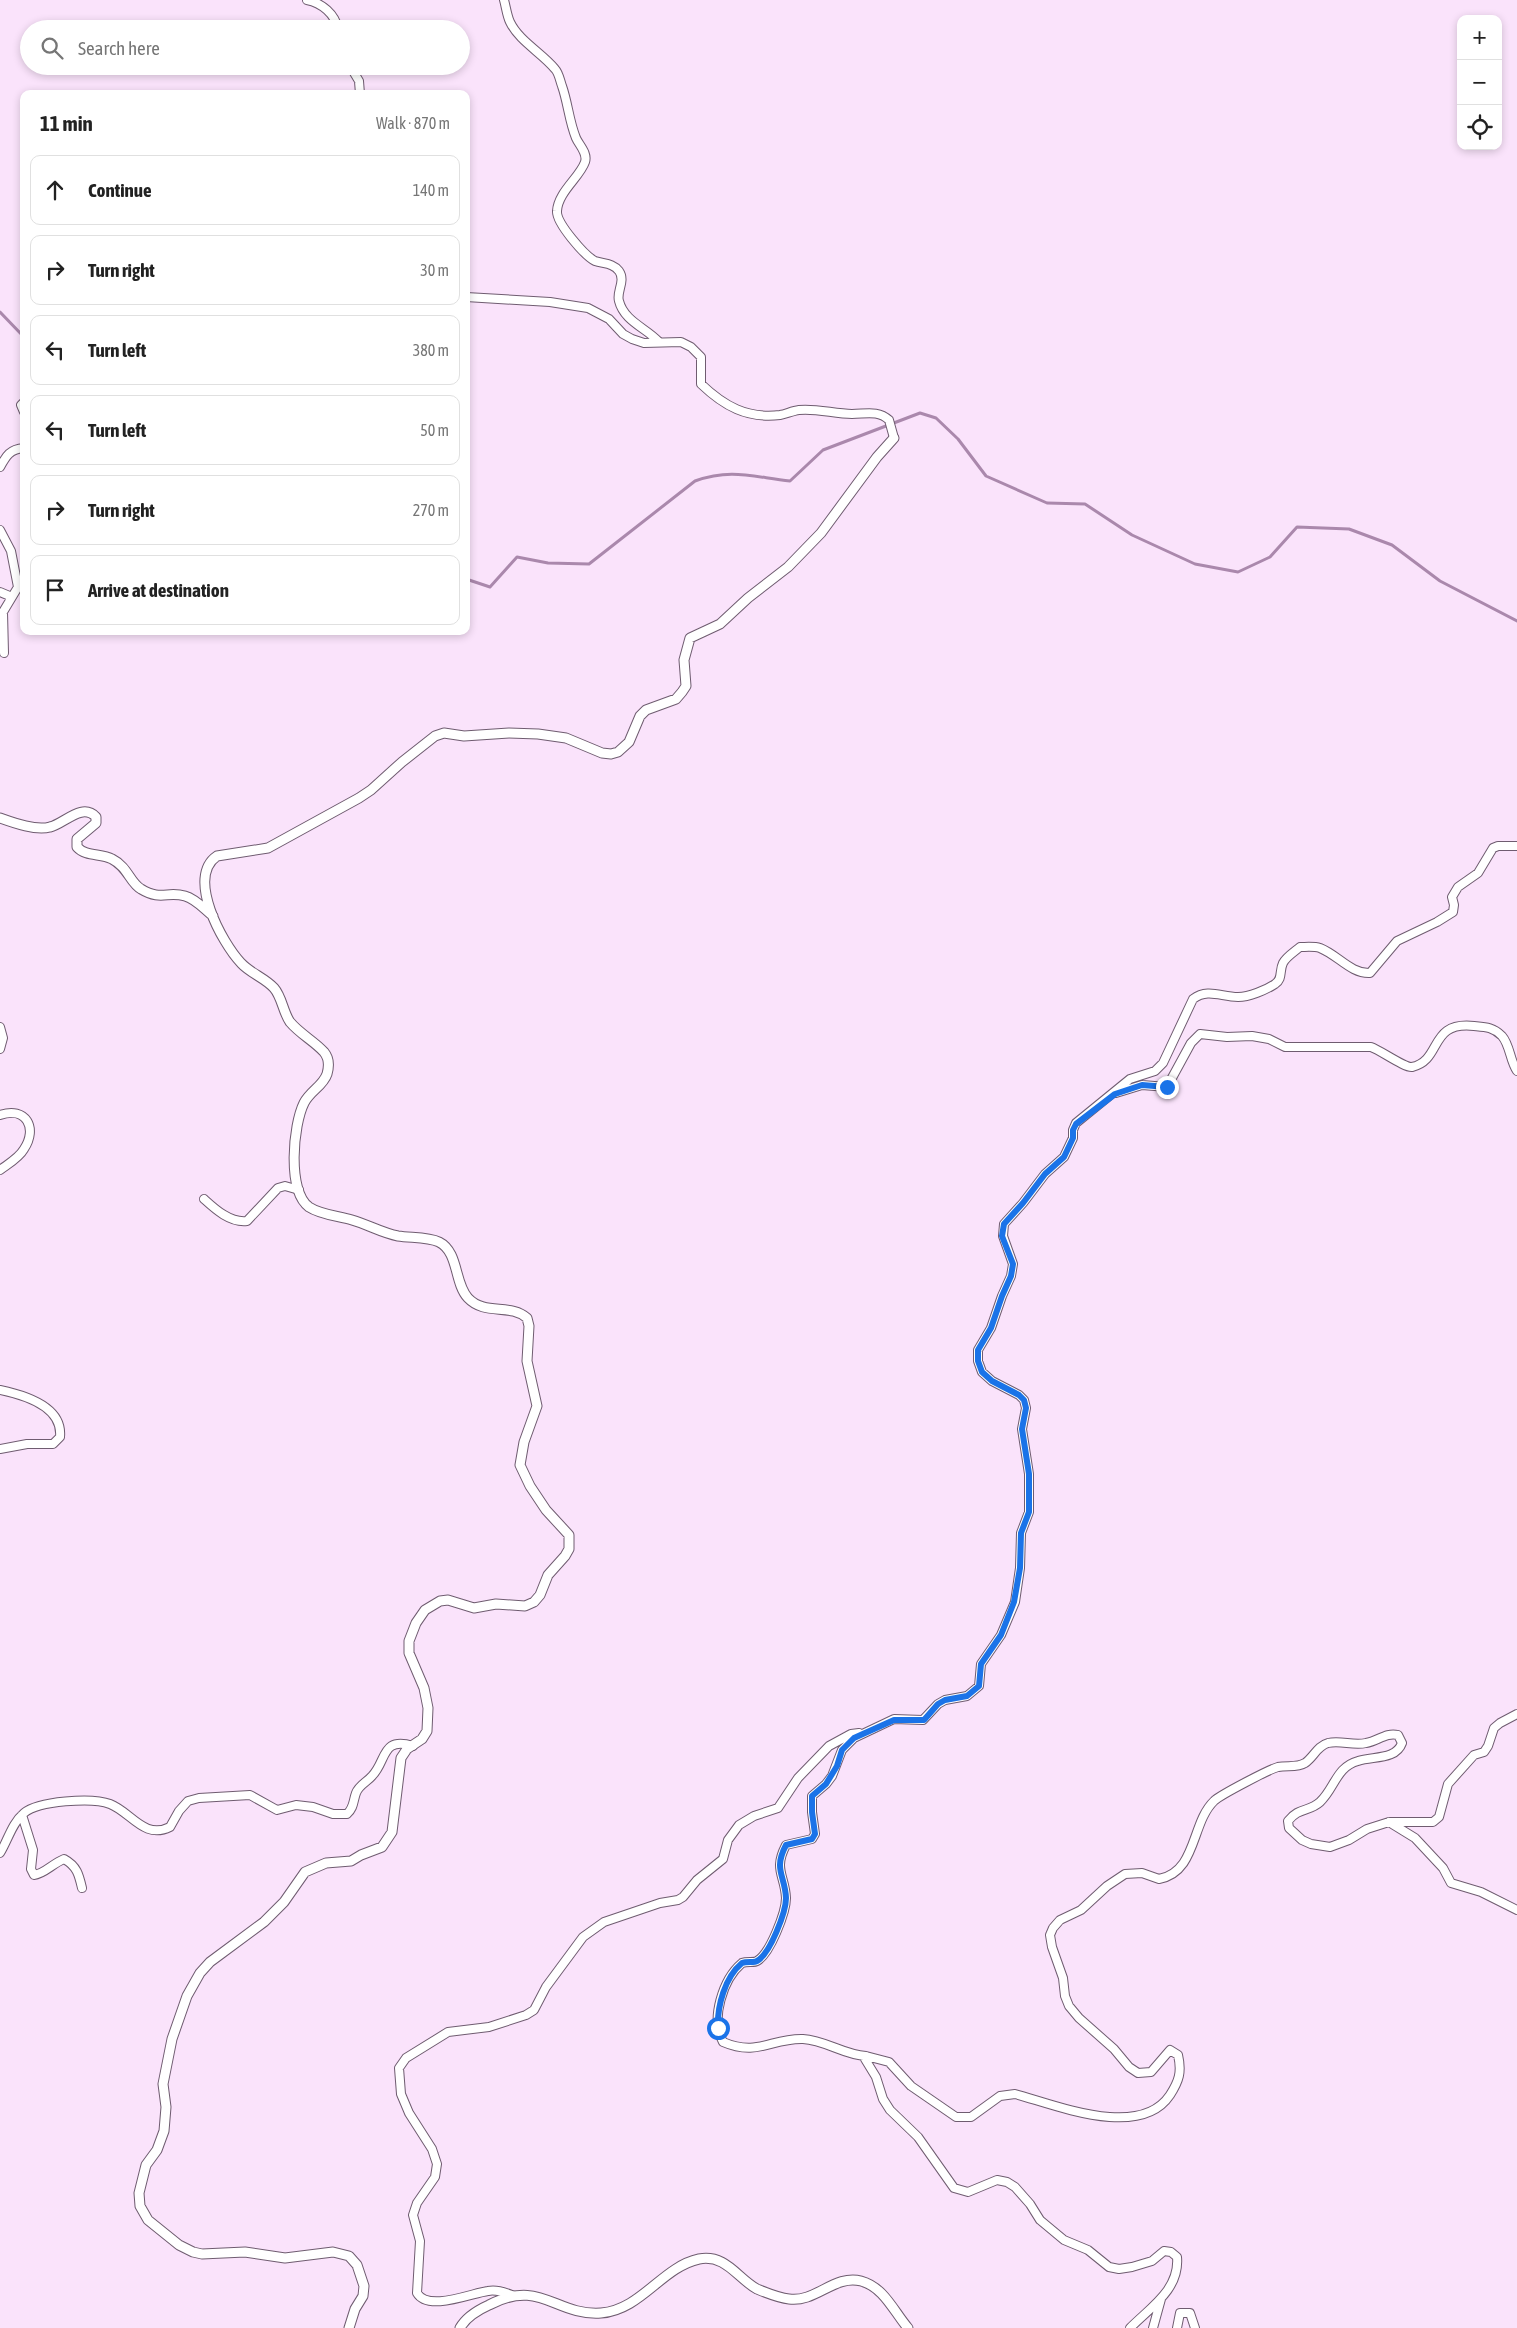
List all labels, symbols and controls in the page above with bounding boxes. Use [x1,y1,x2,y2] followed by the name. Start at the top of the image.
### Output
[1457,15,1502,150] map controls
[1457,15,1502,60] button: +
[20,20,470,75] search box
[38,34,66,62] icon: search
[78,37,160,59] text: Search here
[1457,60,1502,105] button: −
[1457,105,1502,150] button: locate
[40,111,93,135] text: 11 min
[376,114,450,132] text: Walk · 870 m
[41,176,69,204] icon: ahead
[88,179,152,201] text: Continue
[413,181,449,199] text: 140 m
[41,256,69,284] icon: right
[88,259,155,281] text: Turn right
[420,261,449,279] text: 30 m
[41,336,69,364] icon: left
[88,339,146,361] text: Turn left
[413,341,449,359] text: 380 m
[41,416,69,444] icon: left
[88,419,146,441] text: Turn left
[420,421,449,439] text: 50 m
[41,496,69,524] icon: right
[88,499,155,521] text: Turn right
[413,501,449,519] text: 270 m
[41,576,69,604] icon: arrive
[88,579,229,601] text: Arrive at destination
[1156,1076,1179,1099] route end
[707,2017,730,2040] route start

